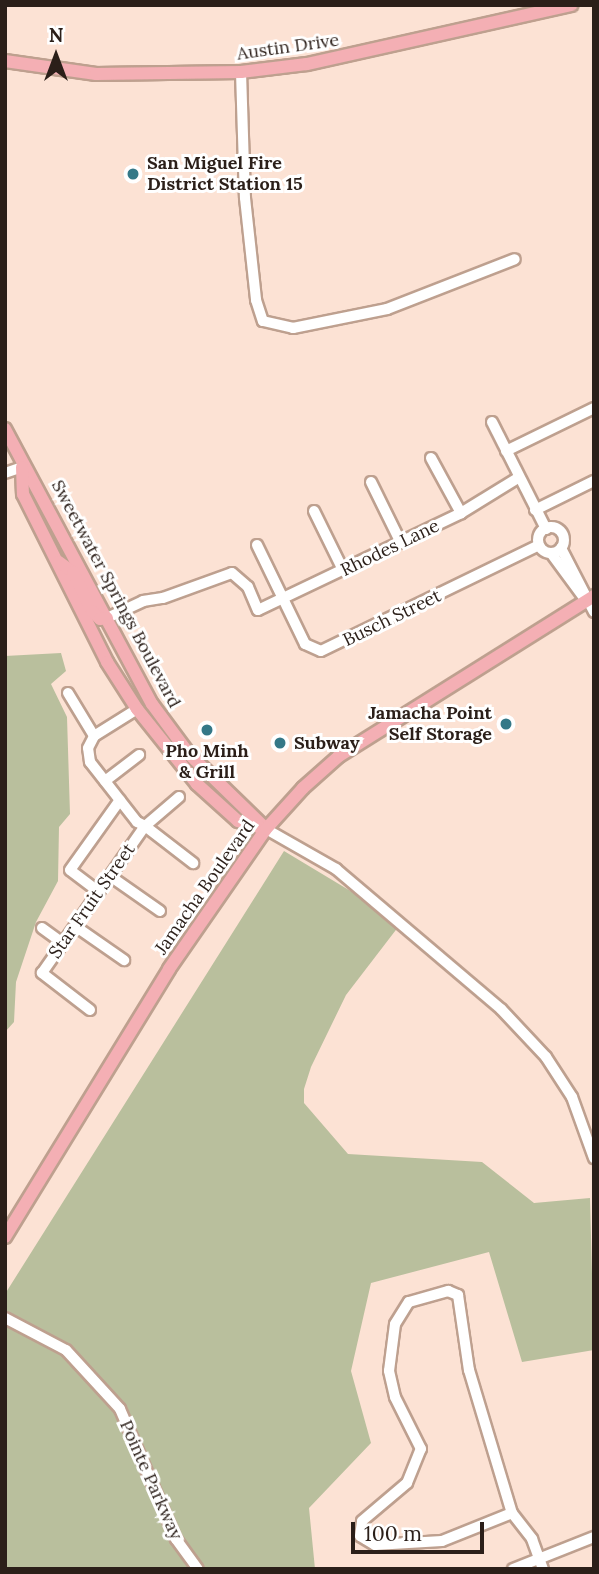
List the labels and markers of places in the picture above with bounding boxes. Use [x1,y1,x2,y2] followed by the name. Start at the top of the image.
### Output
[147,153,303,196] place label: San Miguel Fire District Station 15
[125,166,141,182] marker: San Miguel Fire District Station 15
[368,703,492,746] place label: Jamacha Point Self Storage
[498,716,514,732] marker: Jamacha Point Self Storage
[199,722,215,738] marker: Pho Minh & Grill
[294,732,360,754] place label: Subway
[272,735,288,751] marker: Subway
[165,741,249,784] place label: Pho Minh & Grill

